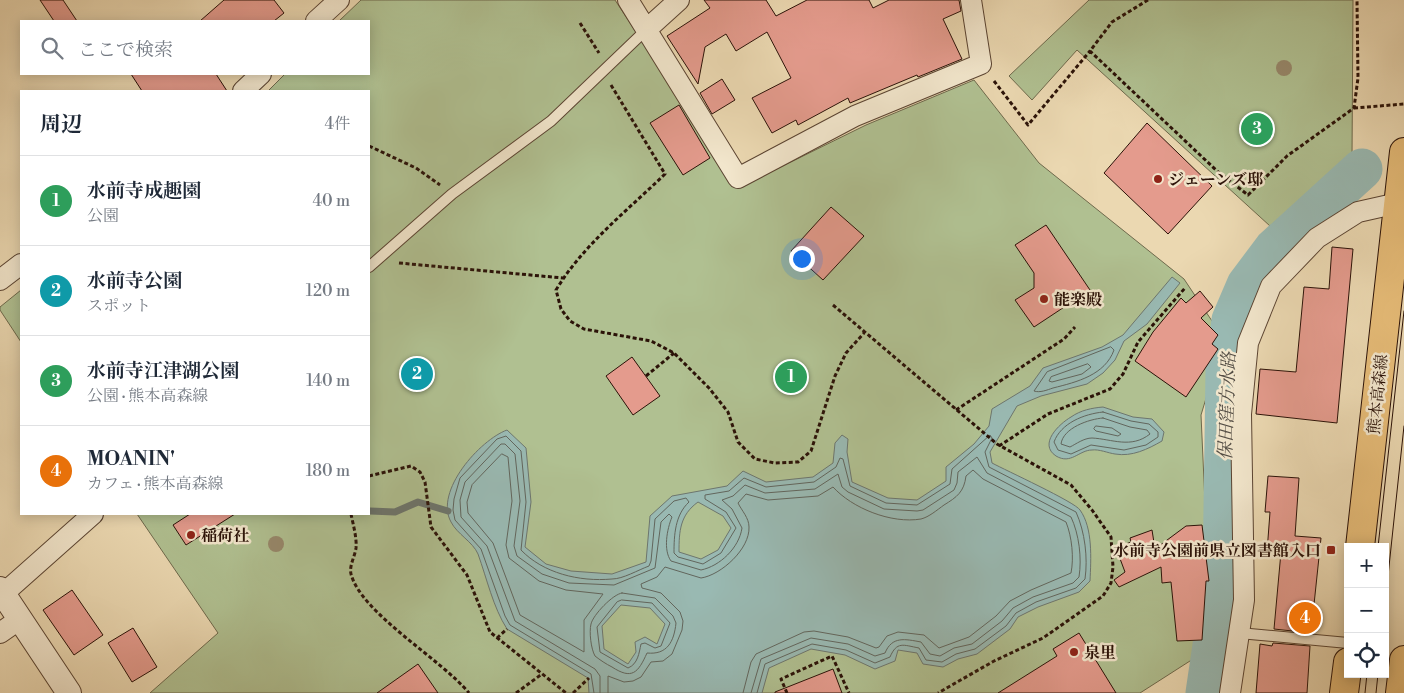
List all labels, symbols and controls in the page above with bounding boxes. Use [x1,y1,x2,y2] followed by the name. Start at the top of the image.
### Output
[20,20,370,75] search box
[38,34,66,62] icon: search
[78,38,173,62] text: ここで検索
[1241,110,1273,148] pin: 3
[40,112,82,138] text: 周辺
[324,114,350,134] text: 4件
[1168,170,1264,190] place label: ジェーンズ邸
[1152,173,1164,185] marker: ジェーンズ邸
[87,179,201,203] text: 水前寺成趣園
[52,191,60,211] text: 1
[313,191,350,211] text: 40 m
[87,206,119,226] text: 公園
[789,246,815,272] your location
[87,269,182,293] text: 水前寺公園
[51,281,61,301] text: 2
[306,281,350,301] text: 120 m
[1054,290,1102,310] place label: 能楽殿
[1038,293,1050,305] marker: 能楽殿
[87,296,151,316] text: スポット
[1214,350,1241,460] water label: 保田窪方水路
[1364,353,1392,435] street label: 熊本高森線
[401,355,433,393] pin: 2
[775,358,807,396] pin: 1
[87,359,239,383] text: 水前寺江津湖公園
[51,371,61,391] text: 3
[306,371,350,391] text: 140 m
[87,386,208,406] text: 公園 · 熊本高森線
[87,447,175,471] text: MOANIN'
[51,461,61,481] text: 4
[306,461,350,481] text: 180 m
[87,474,223,494] text: カフェ · 熊本高森線
[201,526,249,546] place label: 稲荷社
[185,529,197,541] marker: 稲荷社
[1113,541,1321,561] place label: 水前寺公園前県立図書館入口
[1344,543,1389,678] map controls
[1344,543,1389,588] button: +
[1325,544,1337,556] marker: 水前寺公園前県立図書館入口
[1344,588,1389,633] button: −
[1289,599,1321,637] pin: 4
[1344,633,1389,678] button: locate
[1084,643,1116,663] place label: 泉里
[1068,646,1080,658] marker: 泉里

